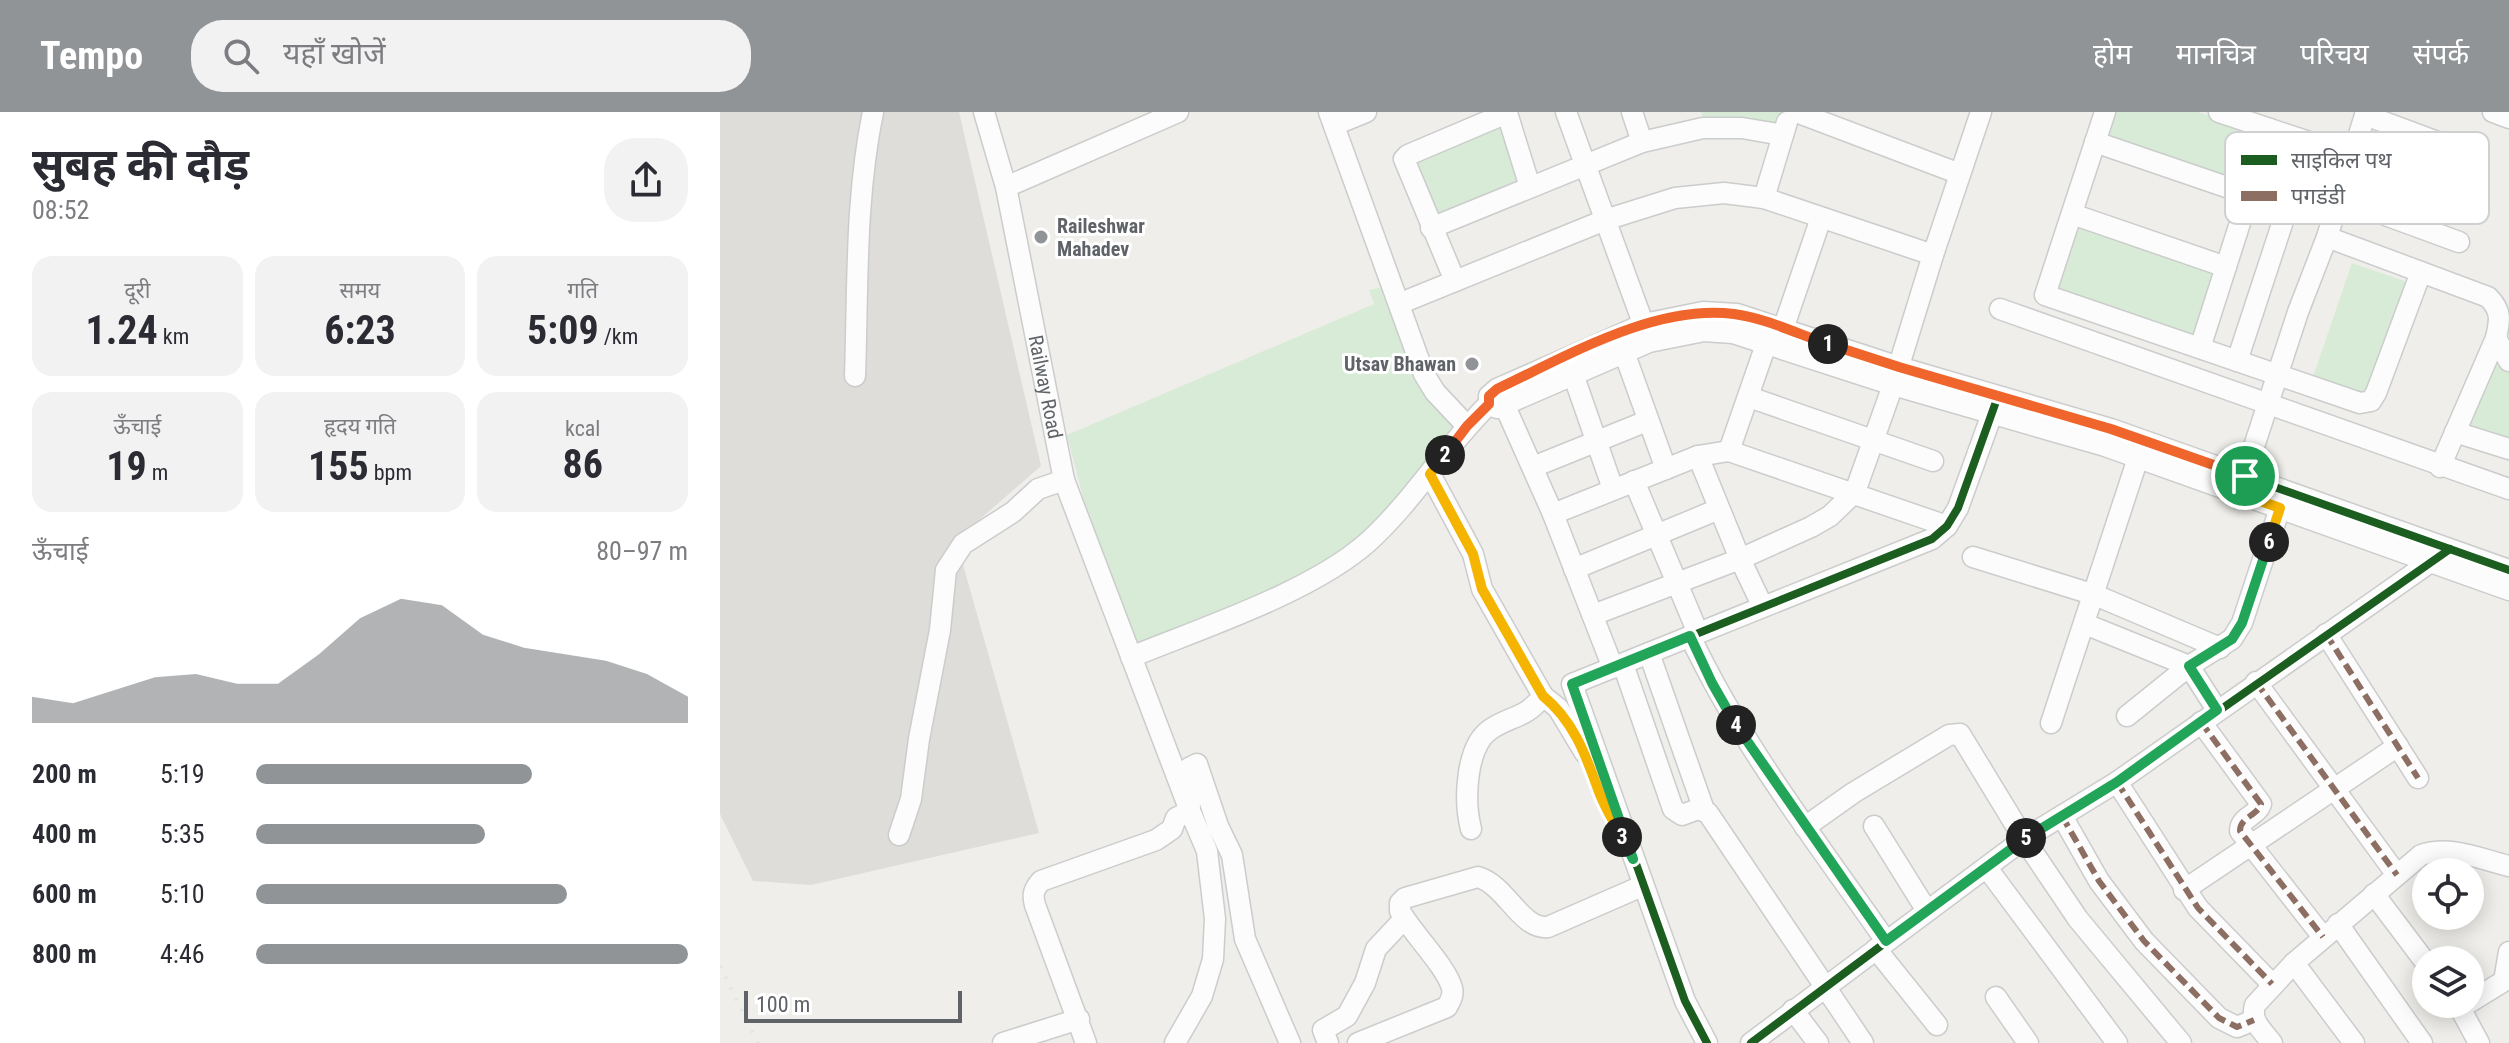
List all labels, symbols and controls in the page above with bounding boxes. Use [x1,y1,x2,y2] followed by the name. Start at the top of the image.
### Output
[191,20,751,92] search box
[40,34,143,78] text: Tempo
[219,34,263,78] icon: search
[283,36,386,71] text: यहाँ खोजें
[2093,38,2132,71] text: होम
[2176,38,2256,71] text: मानचित्र
[2300,38,2369,71] text: परिचय
[2413,38,2469,71] text: संपर्क
[2225,132,2489,224] legend
[604,138,688,222] button: share
[32,139,249,191] text: सुबह की दौड़
[2291,148,2392,173] text: साइकिल पथ
[2291,184,2345,209] text: पगडंडी
[32,195,89,225] text: 08:52
[1057,214,1145,261] place label: Raileshwar Mahadev
[1032,228,1050,246] marker: Raileshwar Mahadev
[124,278,151,303] text: दूरी
[340,278,380,303] text: समय
[567,278,598,303] text: गति
[85,307,158,354] text: 1.24
[324,307,396,354] text: 6:23
[527,307,599,354] text: 5:09
[158,324,189,349] text: km
[599,324,638,349] text: /km
[1808,324,1848,364] pin: 1
[1822,331,1834,356] text: 1
[1024,333,1068,441] street label: Railway Road
[1344,352,1456,376] place label: Utsav Bhawan
[1463,355,1481,373] marker: Utsav Bhawan
[113,414,161,439] text: ऊँचाई
[324,414,396,439] text: हृदय गति
[565,416,600,441] text: kcal
[1425,435,1465,475] pin: 2
[562,441,603,488] text: 86
[1439,442,1451,467] text: 2
[2211,442,2279,510] pin
[106,443,147,490] text: 19
[308,443,369,490] text: 155
[2223,454,2267,498] icon: arrive
[147,460,168,485] text: m
[369,460,412,485] text: bpm
[2249,522,2289,562] pin: 6
[2263,529,2275,554] text: 6
[32,536,88,566] text: ऊँचाई
[596,536,688,566] text: 80–97 m
[1716,705,1756,745] pin: 4
[1730,712,1742,737] text: 4
[32,759,97,789] text: 200 m
[160,759,205,789] text: 5:19
[1602,817,1642,857] pin: 3
[2006,818,2046,858] pin: 5
[32,819,97,849] text: 400 m
[160,819,205,849] text: 5:35
[1616,824,1628,849] text: 3
[2020,825,2032,850] text: 5
[2412,858,2484,1018] map controls
[2412,858,2484,930] button: locate
[32,879,97,909] text: 600 m
[160,879,205,909] text: 5:10
[32,939,97,969] text: 800 m
[160,939,205,969] text: 4:46
[2412,946,2484,1018] button: layers
[744,987,962,1023] scale bar
[756,992,810,1017] text: 100 m

